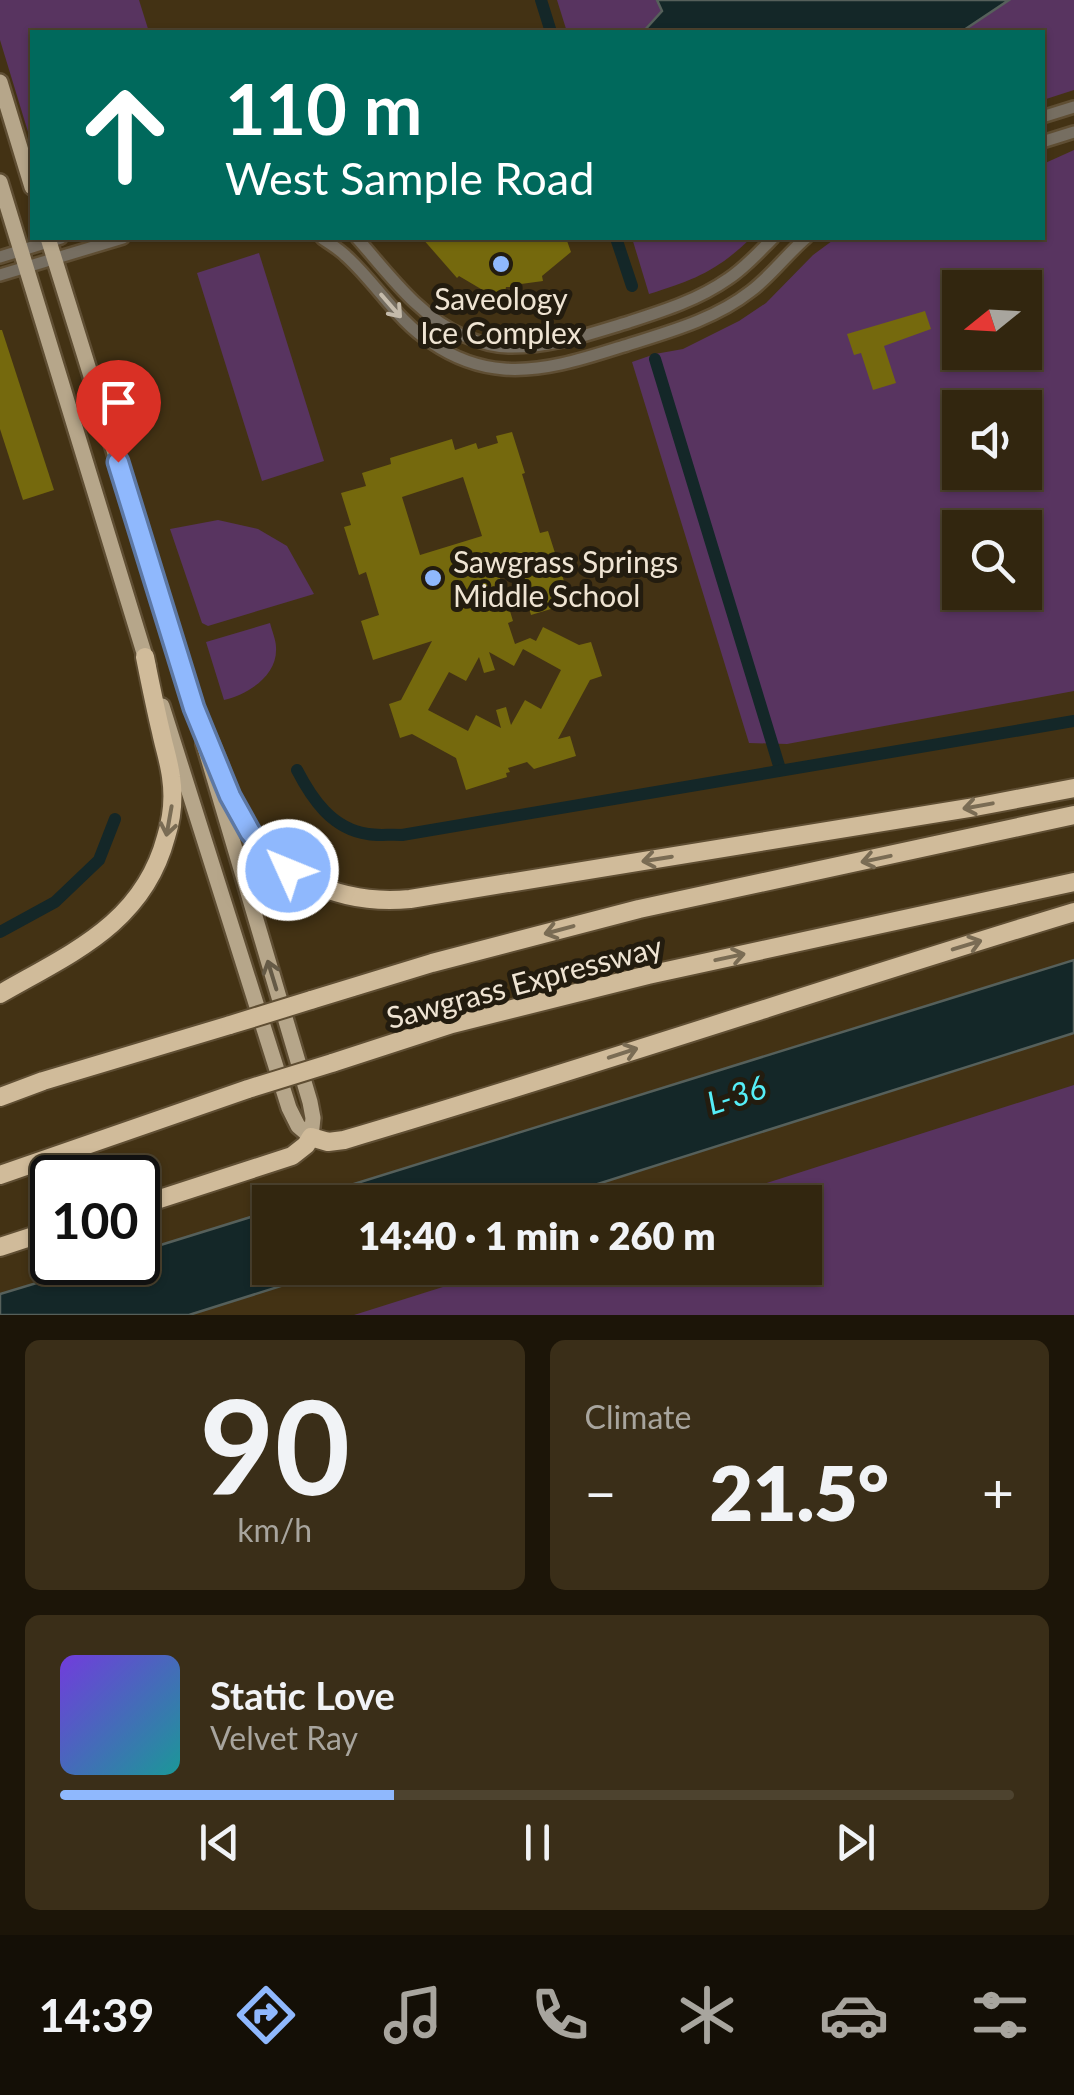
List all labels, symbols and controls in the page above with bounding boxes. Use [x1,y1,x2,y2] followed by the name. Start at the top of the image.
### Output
[225,66,422,150] text: 110 m
[60,70,190,200] icon: ahead
[225,151,594,205] text: West Sample Road
[490,253,512,275] marker: Saveology Ice Complex
[942,270,1042,370] north arrow
[942,270,1042,610] map controls
[420,280,582,350] place label: Saveology Ice Complex
[379,293,402,318] one-way arrow
[76,360,161,463] pin
[91,375,146,430] icon: arrive
[942,390,1042,490] button: sound
[942,510,1042,610] button: search
[453,543,678,613] place label: Sawgrass Springs Middle School
[422,567,444,589] marker: Sawgrass Springs Middle School
[963,798,995,817] one-way arrow
[159,804,178,837] one-way arrow
[236,818,340,922] position arrow
[642,850,674,869] one-way arrow
[861,850,893,869] one-way arrow
[544,922,576,940] one-way arrow
[382,927,666,1035] street label: Sawgrass Expressway
[950,935,982,953] one-way arrow
[714,947,746,965] one-way arrow
[262,960,280,991] one-way arrow
[607,1042,638,1060] one-way arrow
[702,1066,770,1122] water label: L-36
[30,1155,160,1285] speed limit sign: 100
[358,1212,716,1258] text: 14:40 · 1 min · 260 m
[199,1367,350,1523] text: 90
[585,1397,691,1436] text: Climate
[709,1447,889,1537] text: 21.5°
[585,1459,616,1525] text: −
[982,1459,1014,1525] text: +
[237,1510,312,1549] text: km/h
[210,1672,395,1718] text: Static Love
[210,1718,358,1757] text: Velvet Ray
[192,1815,247,1870] icon: previous
[510,1815,565,1870] icon: pause
[828,1815,883,1870] icon: next
[231,1980,301,2050] icon: directions
[378,1980,448,2050] icon: music
[525,1980,595,2050] icon: phone
[672,1980,742,2050] icon: climate
[819,1980,889,2050] icon: car
[965,1980,1035,2050] icon: filters
[38,1988,154,2042] text: 14:39

